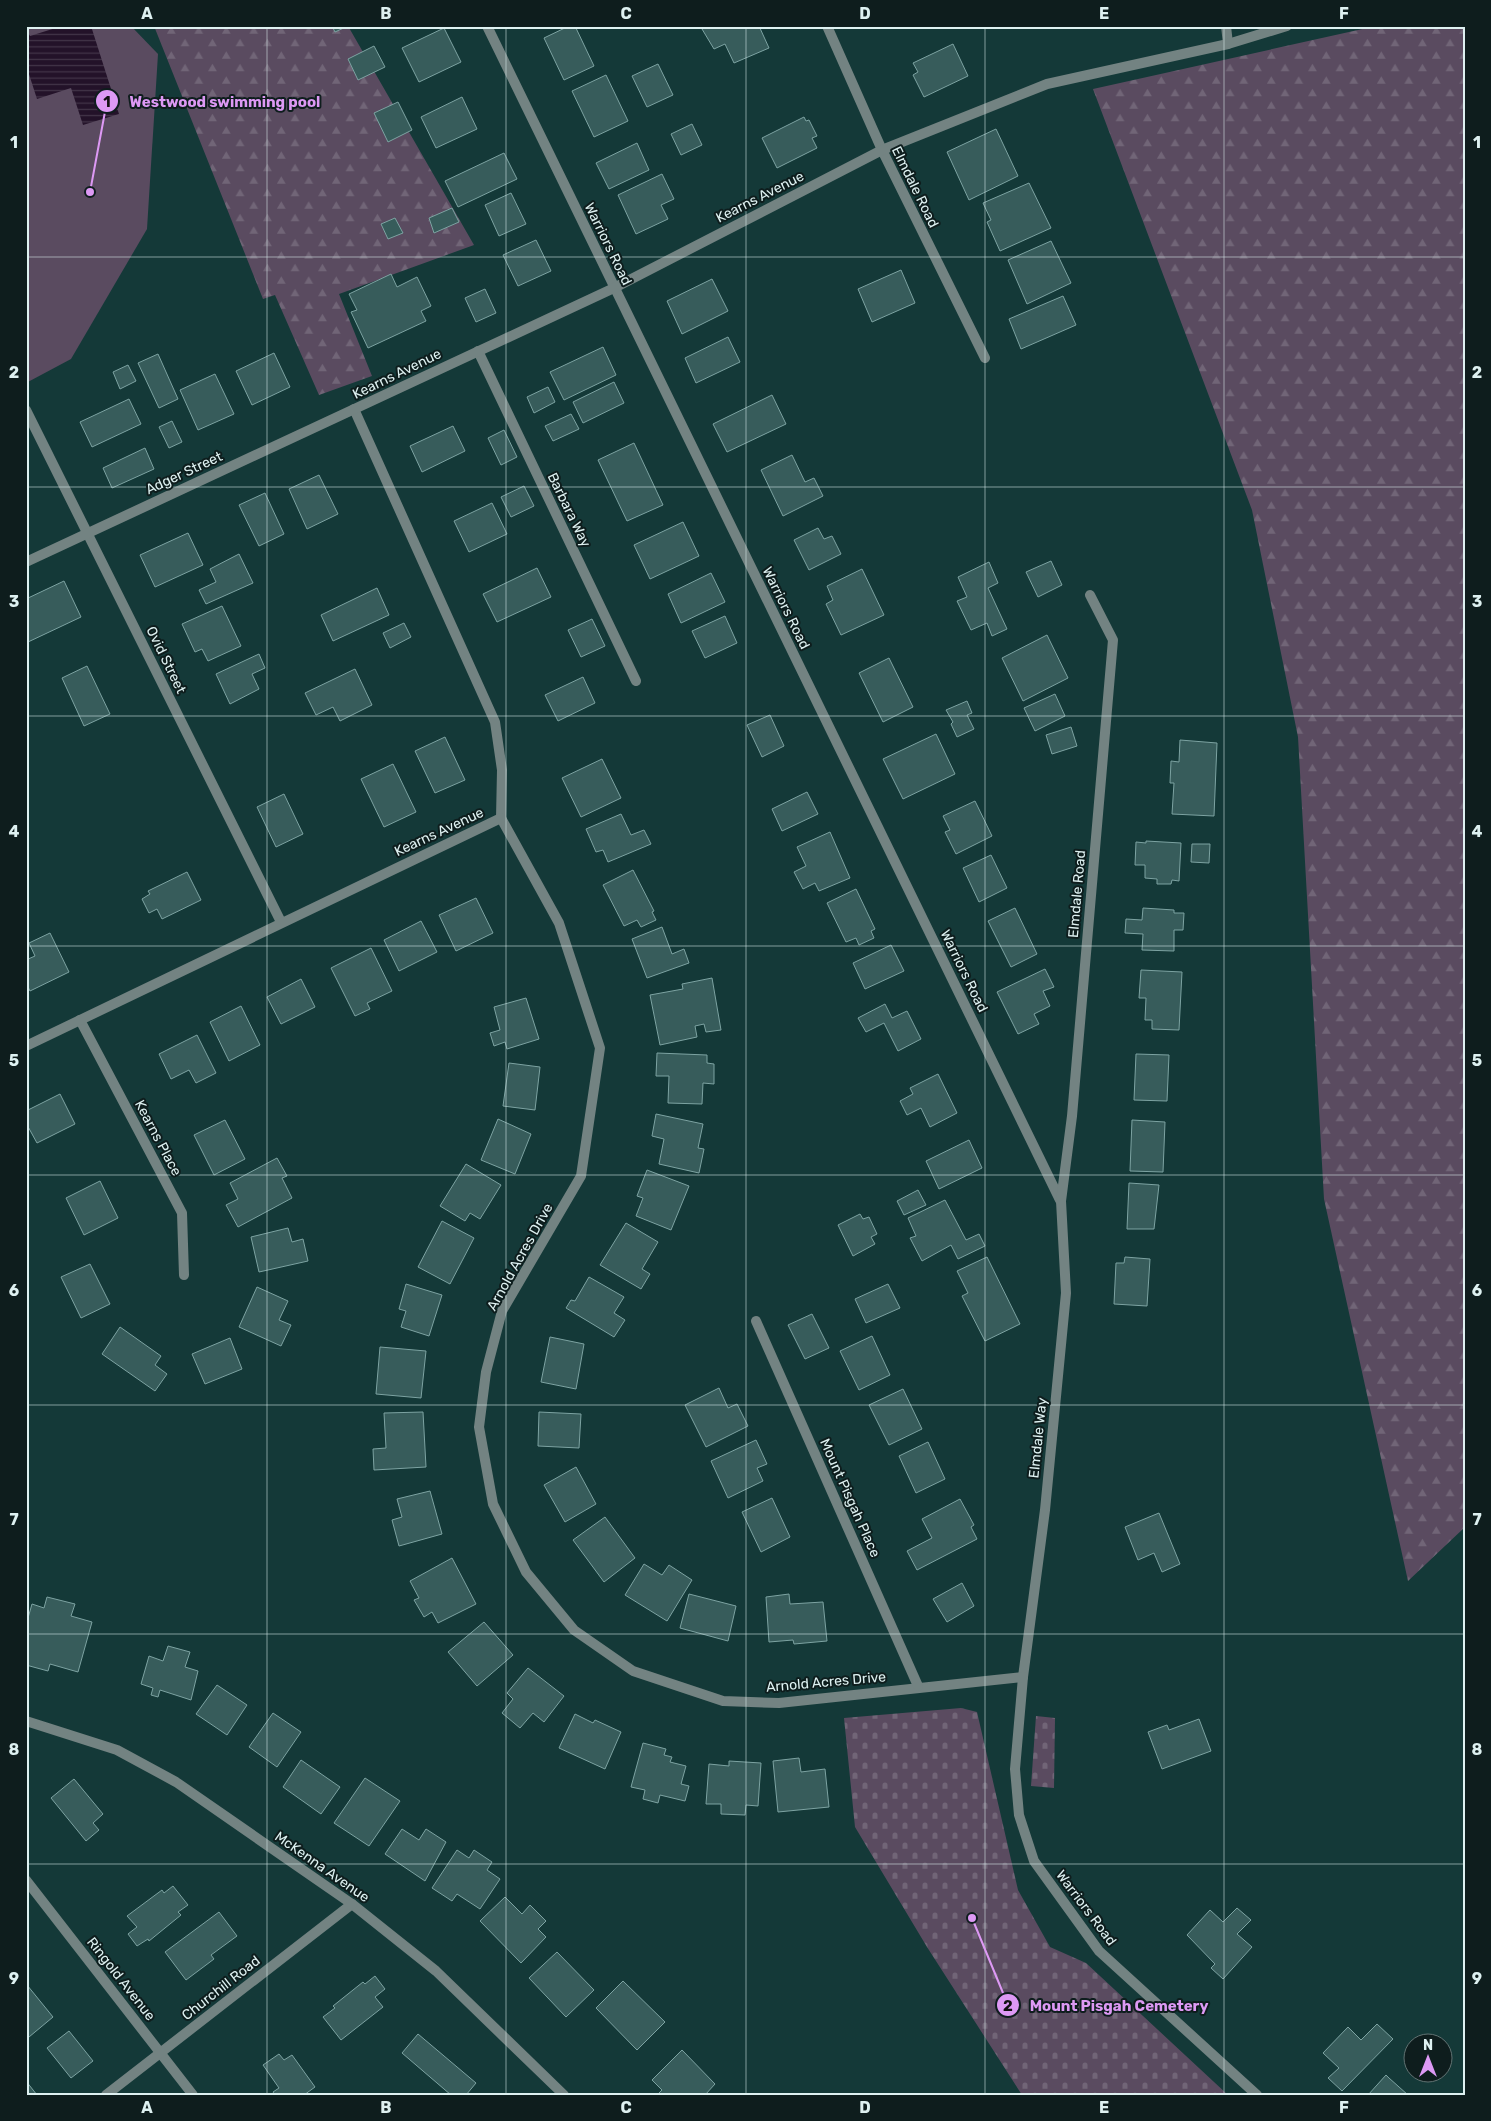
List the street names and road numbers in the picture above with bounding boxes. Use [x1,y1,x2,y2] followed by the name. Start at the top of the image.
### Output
[888,144,942,230] street label: Elmdale Road
[713,167,807,227] street label: Kearns Avenue
[581,200,635,288] street label: Warriors Road
[350,345,444,403] street label: Kearns Avenue
[143,448,226,498] street label: Adger Street
[544,470,594,550] street label: Barbara Way
[759,564,813,652] street label: Warriors Road
[142,624,190,697] street label: Ovid Street
[392,804,487,860] street label: Kearns Avenue
[1065,849,1089,939] street label: Elmdale Road
[937,927,991,1015] street label: Warriors Road
[131,1097,185,1179] street label: Kearns Place
[483,1200,557,1314] street label: Arnold Acres Drive
[1025,1397,1051,1479] street label: Elmdale Way
[816,1436,884,1560] street label: Mount Pisgah Place
[765,1668,887,1696] street label: Arnold Acres Drive
[271,1828,373,1906] street label: McKenna Avenue
[1052,1867,1120,1949] street label: Warriors Road
[83,1934,159,2024] street label: Ringold Avenue
[179,1952,263,2024] street label: Churchill Road

